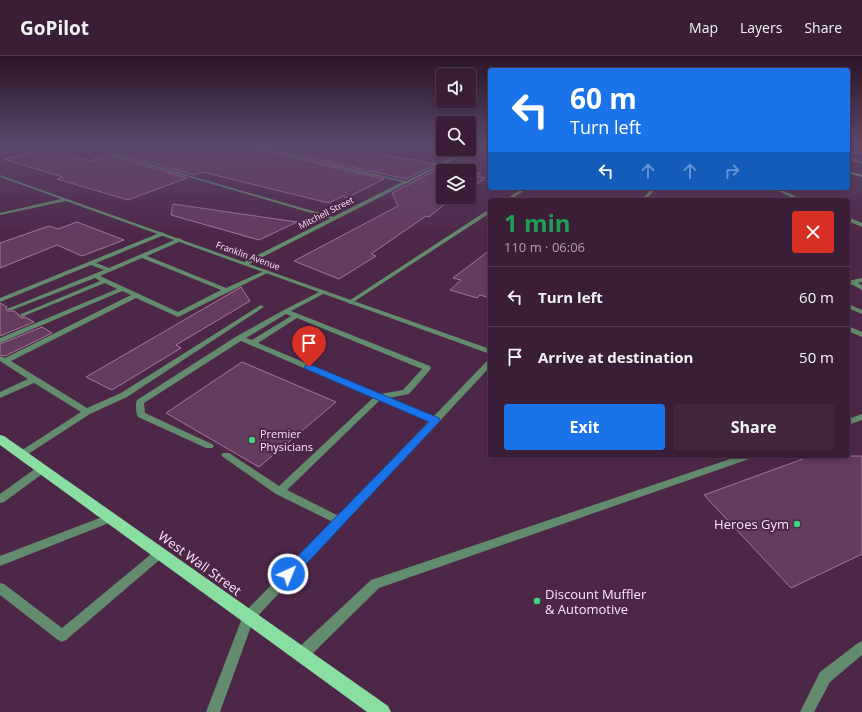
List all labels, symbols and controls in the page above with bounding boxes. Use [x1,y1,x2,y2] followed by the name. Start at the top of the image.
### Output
[20,15,89,41] text: GoPilot
[689,18,718,37] text: Map
[740,18,782,37] text: Layers
[804,18,842,37] text: Share
[436,68,476,204] map controls
[436,68,476,108] button: sound
[570,79,637,117] text: 60 m
[504,84,556,136] icon: left
[570,115,641,139] text: Turn left
[436,116,476,156] button: search
[595,160,617,182] icon: left
[637,160,659,182] icon: ahead
[679,160,701,182] icon: ahead
[721,160,743,182] icon: right
[436,164,476,204] button: layers
[296,193,356,232] street label: Mitchell Street
[504,206,571,239] text: 1 min
[792,211,834,253] button: close
[214,238,282,273] street label: Franklin Avenue
[504,238,585,256] text: 110 m · 06:06
[504,286,526,308] icon: left
[538,287,603,307] text: Turn left
[799,287,834,307] text: 60 m
[292,326,326,367] pin
[298,332,320,354] icon: arrive
[504,346,526,368] icon: arrive
[538,347,693,367] text: Arrive at destination
[799,347,834,367] text: 50 m
[504,404,665,450] button: Exit
[673,404,834,450] button: Share
[260,426,313,454] place label: Premier Physicians
[247,435,257,445] marker: Premier Physicians
[714,515,789,533] place label: Heroes Gym
[792,519,802,529] marker: Heroes Gym
[155,527,246,600] street label: West Wall Street
[267,553,309,595] position arrow
[545,585,647,618] place label: Discount Muffler & Automotive
[532,596,542,606] marker: Discount Muffler & Automotive

